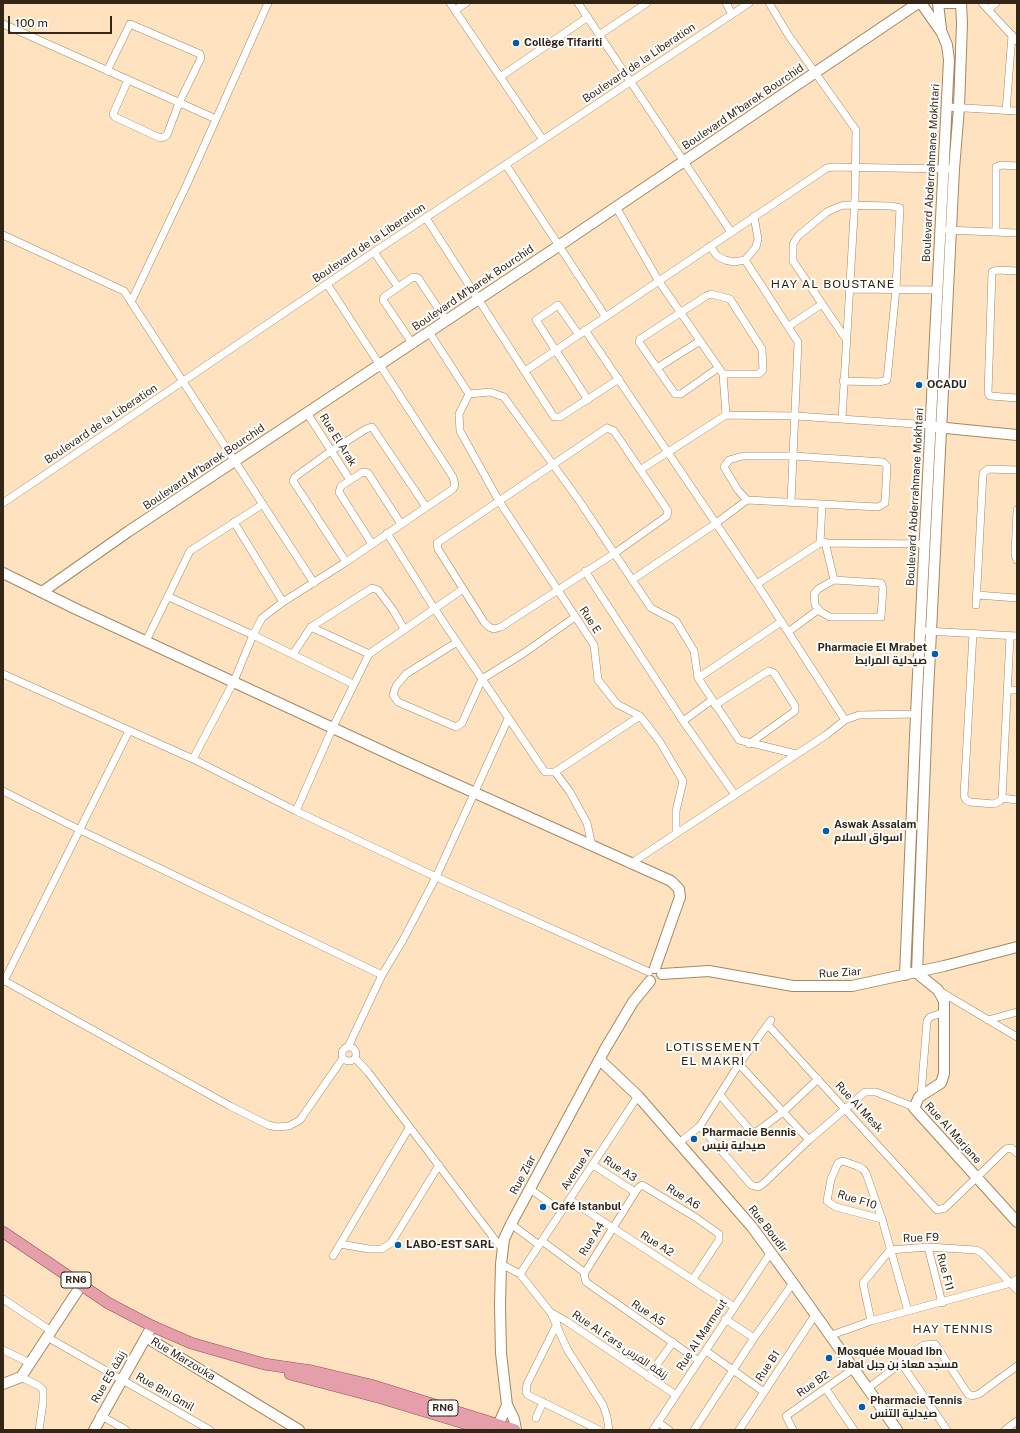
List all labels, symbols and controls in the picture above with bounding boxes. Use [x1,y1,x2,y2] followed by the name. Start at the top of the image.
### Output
[10,8,114,34] scale bar
[15,16,48,30] text: 100 m
[580,20,698,106] street label: Boulevard de la Liberation
[524,36,602,50] place label: Collège Tifariti
[511,38,521,48] marker: Collège Tifariti
[680,61,806,153] street label: Boulevard M'barek Bourchid
[920,84,942,262] street label: Boulevard Abderrahmane Mokhtari
[310,200,428,286] street label: Boulevard de la Liberation
[410,242,536,334] street label: Boulevard M'barek Bourchid
[771,277,895,291] district label: HAY AL BOUSTANE
[927,378,967,392] place label: OCADU
[914,380,924,390] marker: OCADU
[42,381,160,467] street label: Boulevard de la Liberation
[904,408,926,586] street label: Boulevard Abderrahmane Mokhtari
[317,411,359,469] street label: Rue El Arak
[141,421,267,513] street label: Boulevard M'barek Bourchid
[576,604,604,636] street label: Rue E
[818,641,927,667] place label: Pharmacie El Mrabet صيدلية المرابط
[930,649,940,659] marker: Pharmacie El Mrabet صيدلية المرابط
[834,818,916,844] place label: Aswak Assalam اسواق السلام
[821,826,831,836] marker: Aswak Assalam اسواق السلام
[818,965,862,981] street label: Rue Ziar
[665,1040,761,1068] district label: LOTISSEMENT EL MAKRI
[832,1079,886,1135] street label: Rue Al Mesk
[922,1100,984,1166] street label: Rue Al Marjane
[702,1126,796,1152] place label: Pharmacie Bennis صيدلية بنيس
[689,1134,699,1144] marker: Pharmacie Bennis صيدلية بنيس
[558,1145,596,1193] street label: Avenue A
[507,1153,539,1197] street label: Rue Ziar
[601,1153,639,1185] street label: Rue A3
[664,1182,702,1212] street label: Rue A6
[836,1188,878,1212] street label: Rue F10
[551,1200,621,1214] place label: Café Istanbul
[538,1202,548,1212] marker: Café Istanbul
[745,1203,791,1255] street label: Rue Boudir
[577,1220,607,1258] street label: Rue A4
[638,1229,676,1259] street label: Rue A2
[903,1231,939,1245] street label: Rue F9
[406,1238,494,1252] place label: LABO-EST SARL
[393,1240,403,1250] marker: LABO-EST SARL
[934,1252,956,1292] street label: Rue F11
[61,1272,91,1288] road number: RN6
[629,1297,667,1329] street label: Rue A5
[674,1297,730,1373] street label: Rue Al Marmout
[569,1308,671,1382] street label: Rue Al Fars زنقة الفرس
[912,1322,994,1336] district label: HAY TENNIS
[148,1335,218,1383] street label: Rue Marzouka
[837,1345,958,1371] place label: Mosquée Mouad Ibn Jabal مسجد معاذ بن جبل
[89,1348,129,1406] street label: Rue E5 زنقة
[753,1348,783,1384] street label: Rue B1
[824,1353,834,1363] marker: Mosquée Mouad Ibn Jabal مسجد معاذ بن جبل
[794,1368,832,1400] street label: Rue B2
[133,1370,197,1414] street label: Rue Bni Gmil
[870,1394,962,1420] place label: Pharmacie Tennis صيدلية التنس
[428,1400,458,1416] road number: RN6
[857,1402,867,1412] marker: Pharmacie Tennis صيدلية التنس

